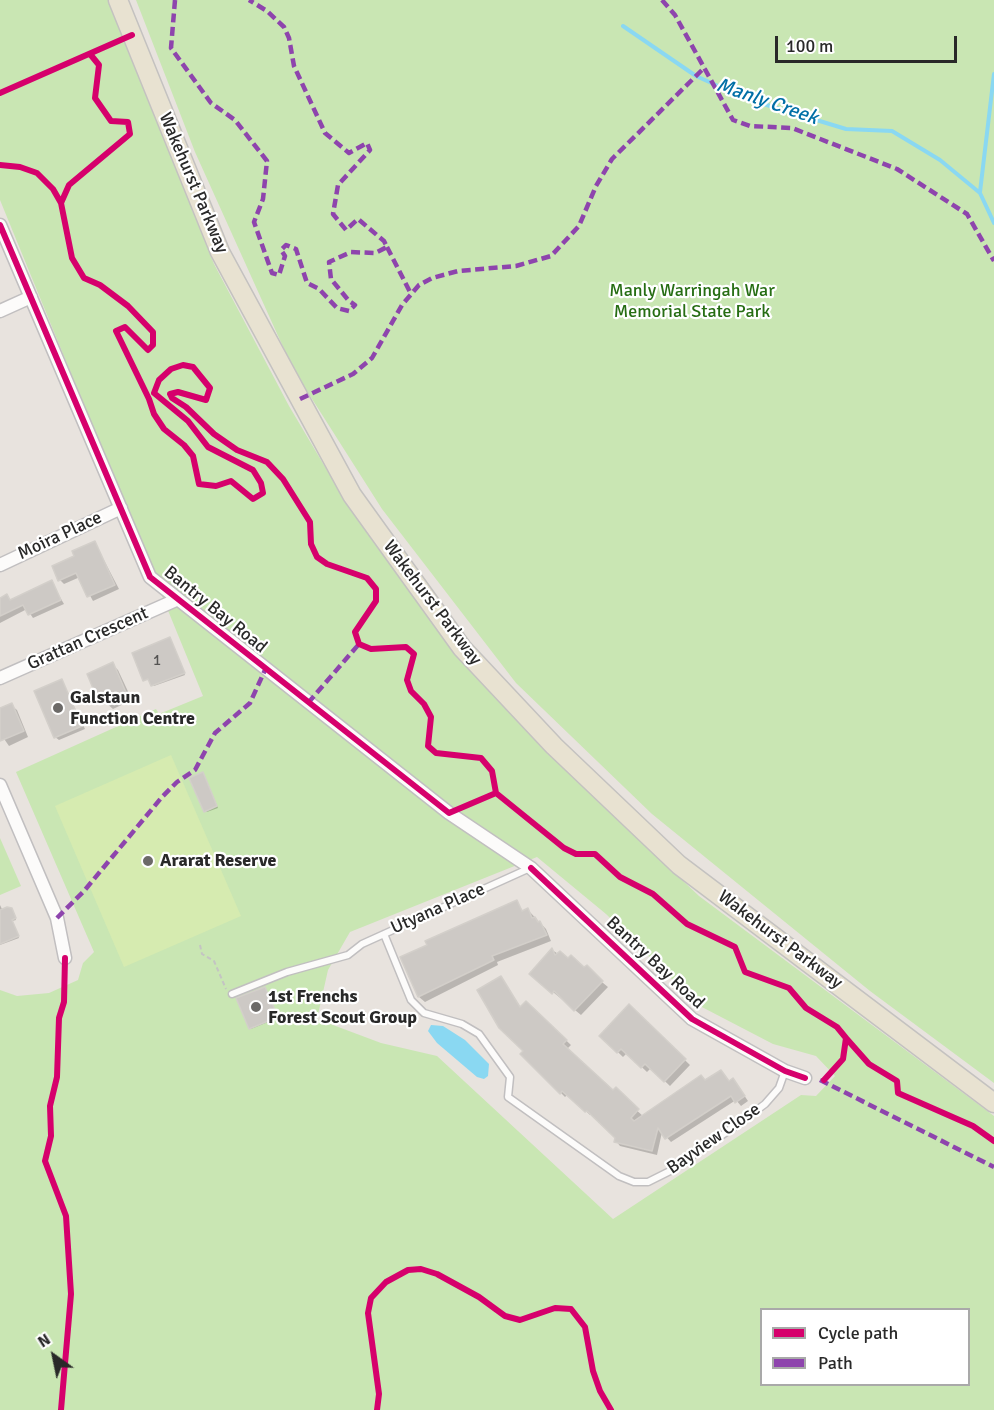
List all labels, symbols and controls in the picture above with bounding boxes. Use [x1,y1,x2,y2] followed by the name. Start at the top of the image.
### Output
[778,24,960,62] scale bar
[786,35,833,57] text: 100 m
[713,73,821,131] water label: Manly Creek
[154,109,232,257] street label: Wakehurst Parkway
[609,280,775,322] park label: Manly Warringah War Memorial State Park
[15,507,105,565] street label: Moira Place
[378,536,486,670] street label: Wakehurst Parkway
[159,562,271,658] street label: Bantry Bay Road
[24,603,152,675] street label: Grattan Crescent
[153,652,161,670] house number: 1
[70,687,195,730] place label: Galstaun Function Centre
[51,701,65,715] marker: Galstaun Function Centre
[160,850,276,872] place label: Ararat Reserve
[141,854,155,868] marker: Ararat Reserve
[388,879,488,939] street label: Utyana Place
[713,886,847,994] street label: Wakehurst Parkway
[601,912,709,1014] street label: Bantry Bay Road
[268,986,417,1028] place label: 1st Frenchs Forest Scout Group
[249,1000,263,1014] marker: 1st Frenchs Forest Scout Group
[663,1099,765,1179] street label: Bayview Close
[760,1308,970,1386] legend
[818,1322,898,1344] text: Cycle path
[24,1326,84,1386] north arrow
[34,1329,54,1352] text: N
[818,1352,853,1374] text: Path

